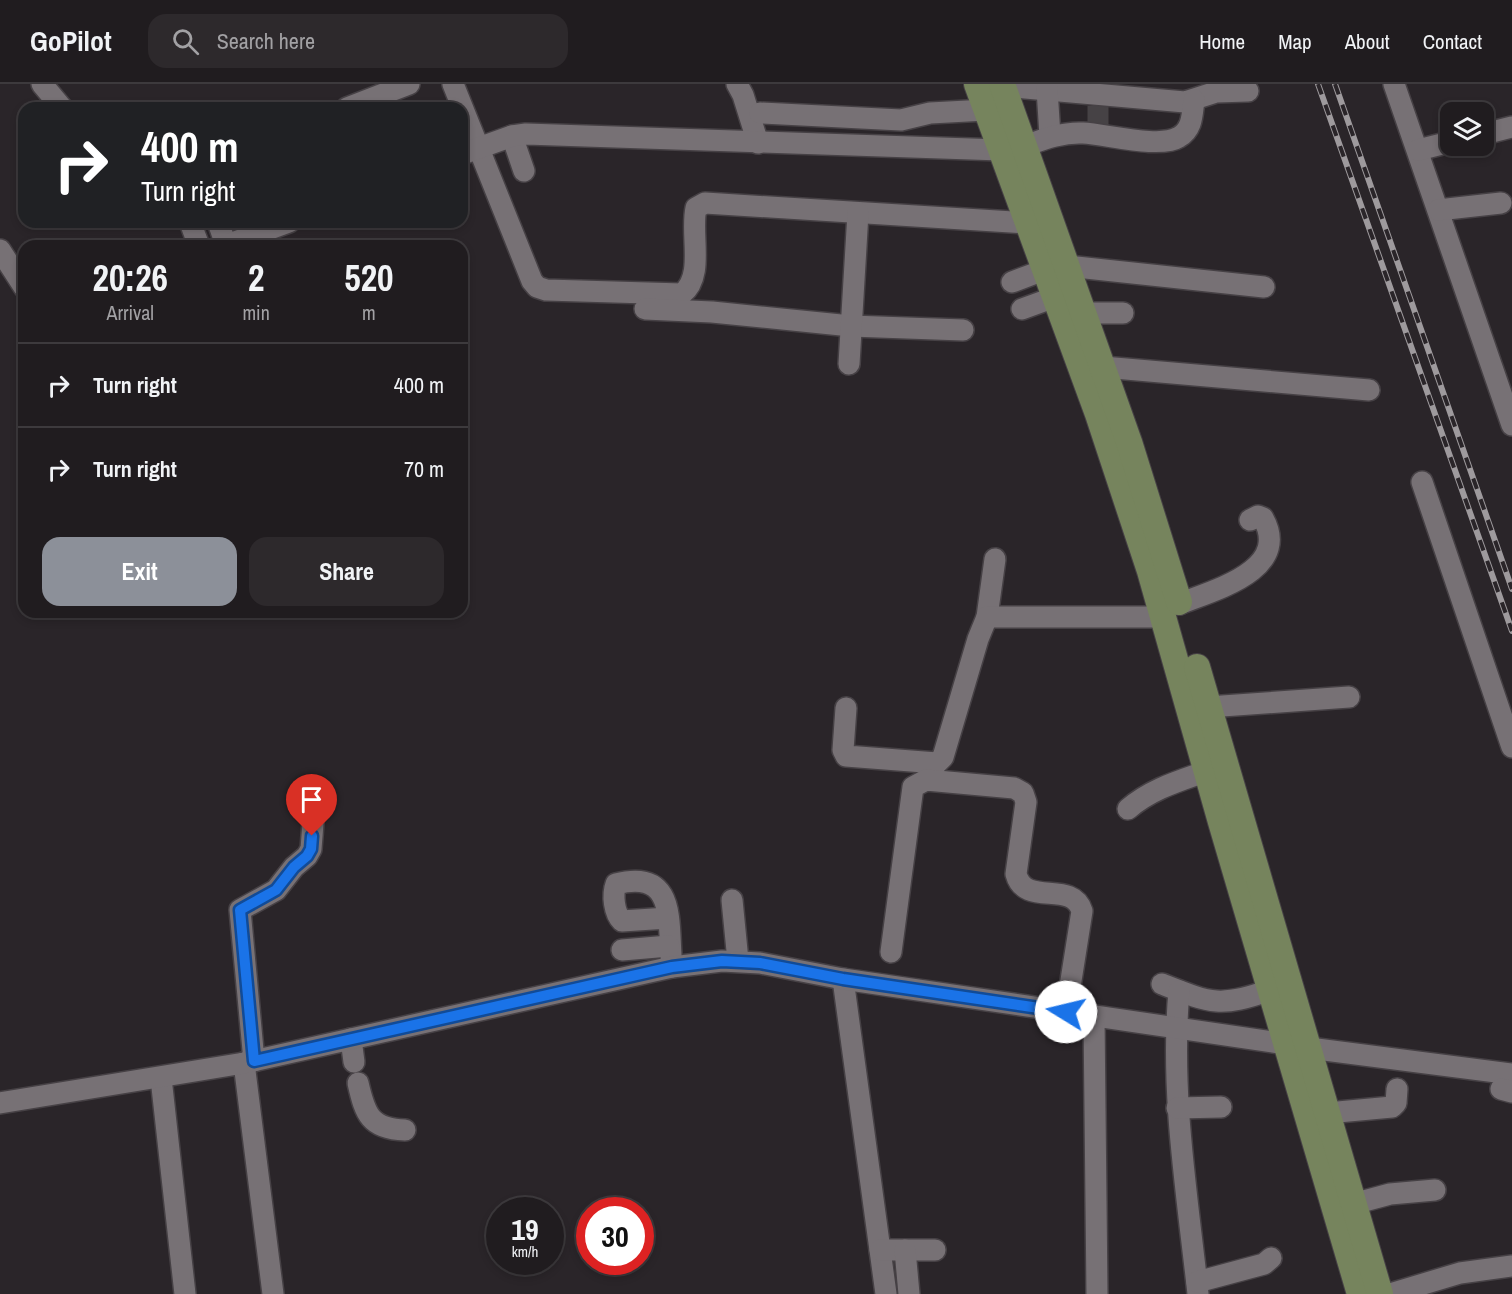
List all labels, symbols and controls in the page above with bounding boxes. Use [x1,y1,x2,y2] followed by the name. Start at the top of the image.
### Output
[148,14,568,68] search box
[30,22,112,60] text: GoPilot
[169,25,202,58] icon: search
[217,26,315,56] text: Search here
[1199,27,1245,56] text: Home
[1278,27,1312,56] text: Map
[1345,27,1390,56] text: About
[1423,27,1482,56] text: Contact
[1440,102,1494,156] map controls
[1440,102,1494,156] button: layers
[141,119,239,175] text: 400 m
[42,126,120,204] icon: right
[141,173,235,209] text: Turn right
[92,254,168,302] text: 20:26
[248,254,264,302] text: 2
[344,254,394,302] text: 520
[107,299,154,326] text: Arrival
[242,299,270,326] text: min
[362,299,376,326] text: m
[42,369,75,402] icon: right
[93,370,177,400] text: Turn right
[394,370,444,400] text: 400 m
[42,453,75,486] icon: right
[93,454,177,484] text: Turn right
[404,454,444,484] text: 70 m
[42,537,237,606] button: Exit
[249,537,444,606] button: Share
[286,774,337,836] pin
[295,783,328,816] icon: arrive
[1034,980,1098,1044] position arrow
[576,1197,654,1275] speed limit sign: 30
[511,1209,539,1249] text: 19
[512,1241,538,1262] text: km/h

